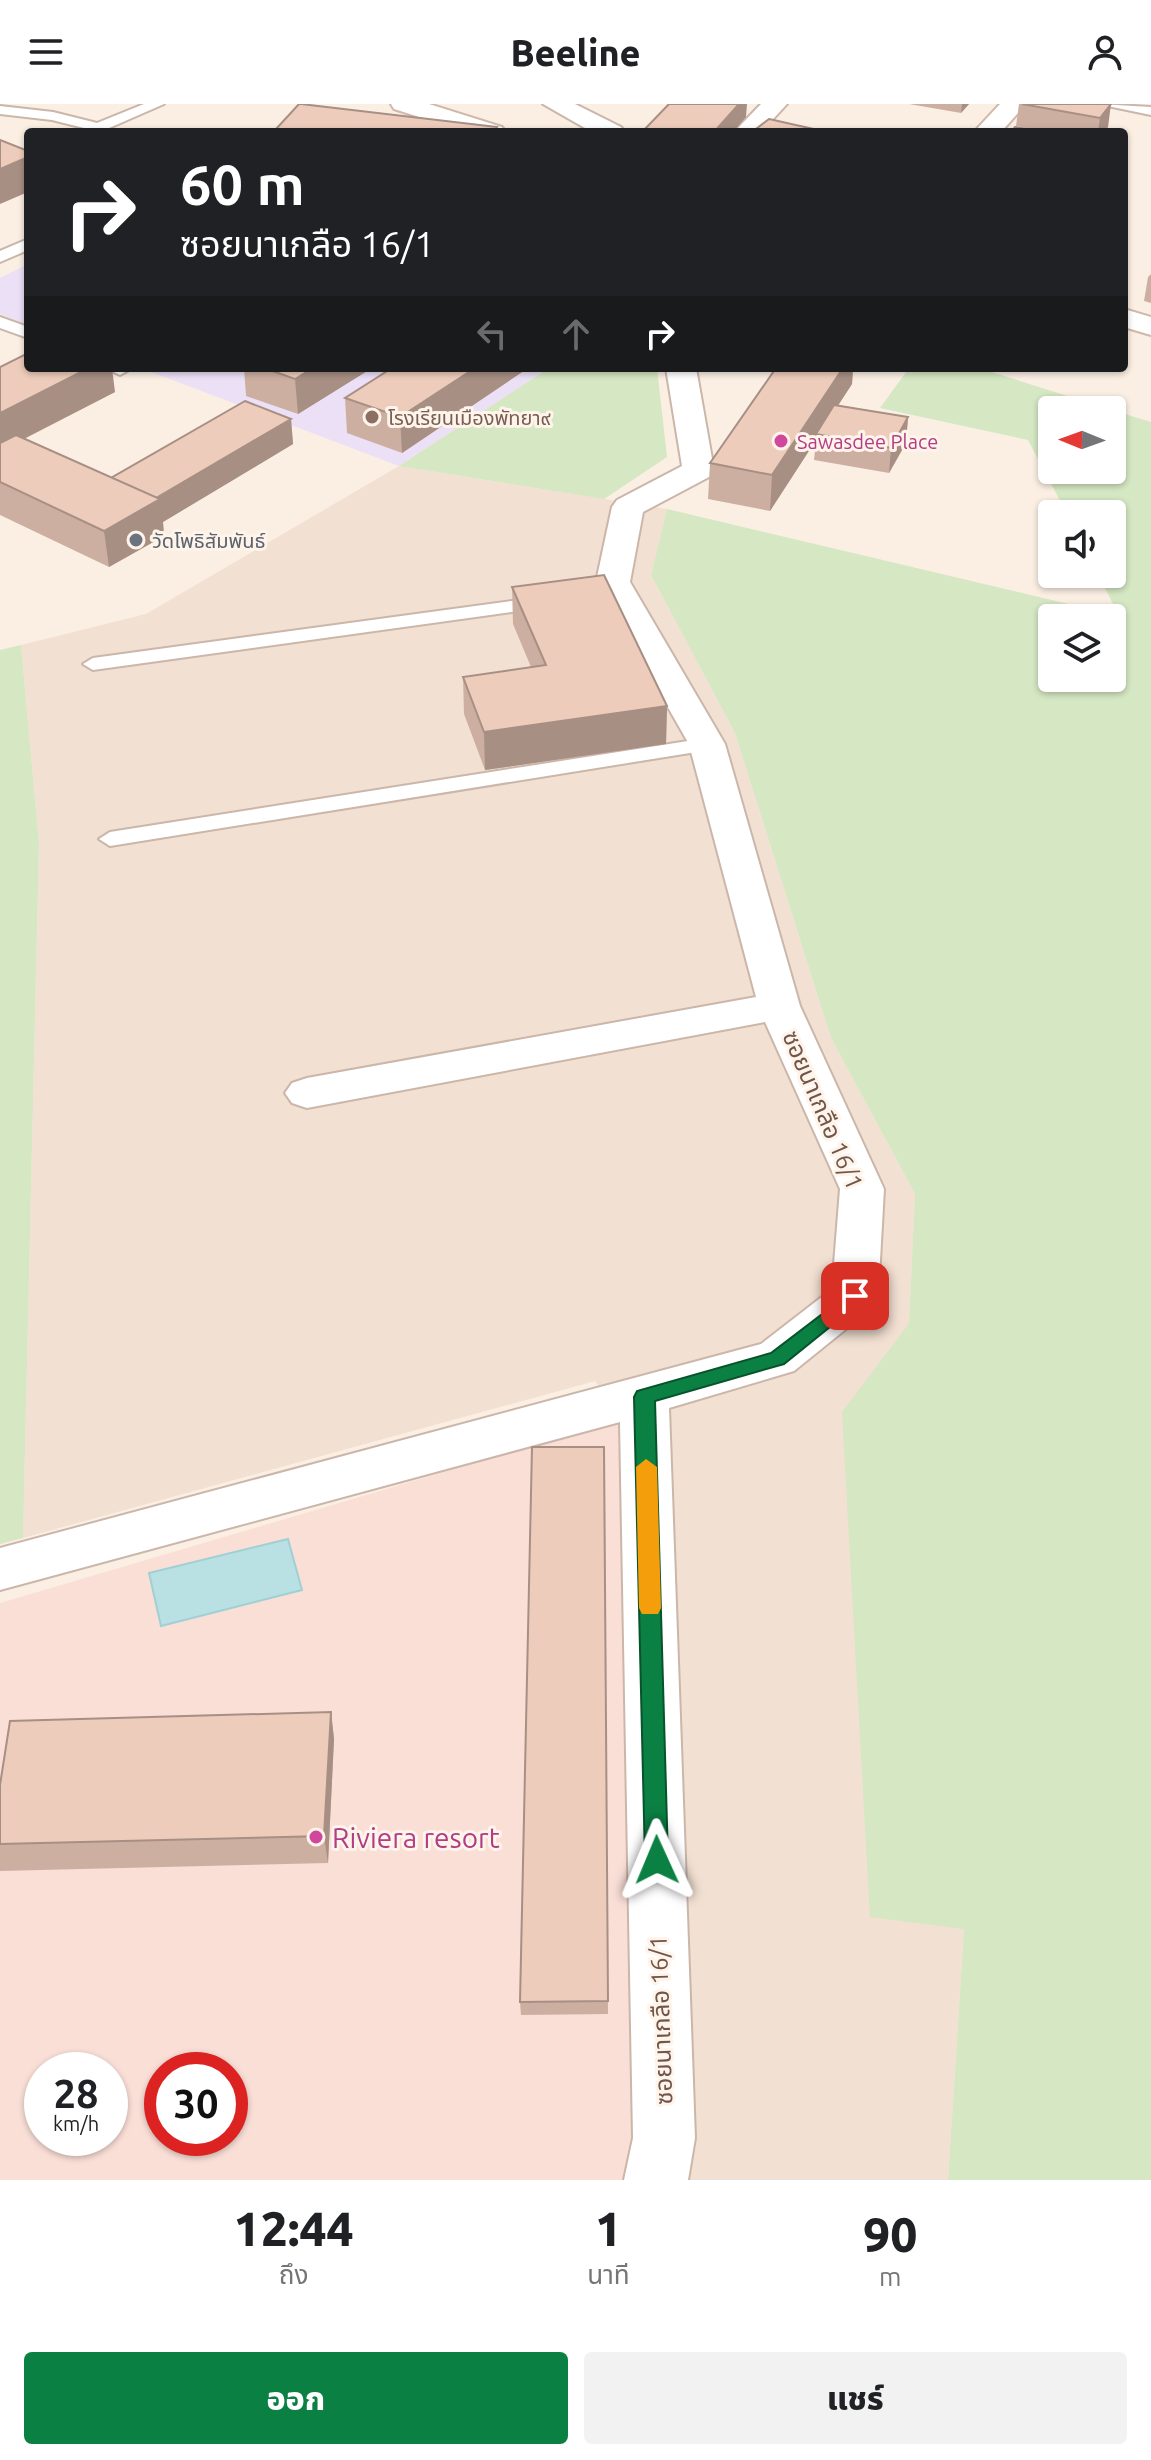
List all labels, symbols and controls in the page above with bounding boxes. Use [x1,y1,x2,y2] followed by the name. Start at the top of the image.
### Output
[24,30,68,74] icon: menu
[1083,30,1127,74] icon: person
[510,32,641,73] text: Beeline
[180,153,305,216] text: 60 m
[48,160,152,264] icon: right
[180,223,435,264] text: ซอยนาเกลือ 16/1
[470,312,514,356] icon: left
[554,312,598,356] icon: ahead
[638,312,682,356] icon: right
[1038,396,1126,484] north arrow
[1038,396,1126,692] map controls
[388,406,551,429] place label: โรงเรียนเมืองพัทยา๙
[363,408,381,426] marker: โรงเรียนเมืองพัทยา๙
[797,430,938,453] place label: Sawasdee Place
[772,432,790,450] marker: Sawasdee Place
[1038,500,1126,588] button: sound
[152,529,266,552] place label: วัดโพธิสัมพันธ์
[127,531,145,549] marker: วัดโพธิสัมพันธ์
[1038,604,1126,692] button: layers
[777,1027,869,1193] street label: ซอยนาเกลือ 16/1
[821,1262,889,1330] pin
[833,1274,877,1318] icon: arrive
[615,1818,699,1902] position arrow
[332,1822,500,1853] place label: Riviera resort
[307,1828,325,1846] marker: Riviera resort
[645,1935,677,2105] street label: ซอยนาเกลือ 16/1
[144,2052,248,2156] speed limit sign: 30
[53,2071,99,2116] text: 28
[53,2112,99,2135] text: km/h
[234,2201,354,2255] text: 12:44
[595,2201,622,2255] text: 1
[863,2207,917,2261] text: 90
[279,2260,308,2289] text: ถึง
[587,2260,630,2289] text: นาที
[879,2262,902,2291] text: m
[24,2352,568,2444] button: ออก
[584,2352,1127,2444] button: แชร์

